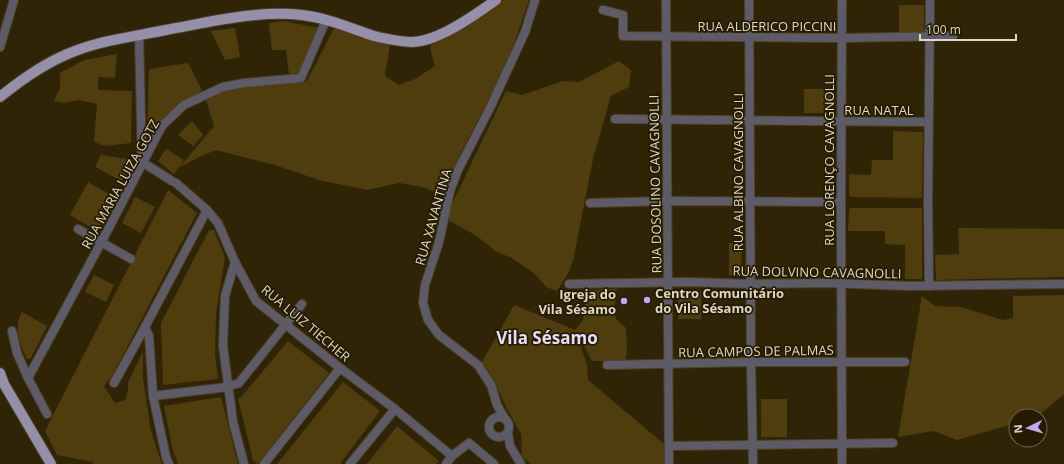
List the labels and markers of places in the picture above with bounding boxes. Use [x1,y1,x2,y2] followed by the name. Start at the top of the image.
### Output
[655,284,784,317] place label: Centro Comunitário do Vila Sésamo
[538,285,616,318] place label: Igreja do Vila Sésamo
[642,295,652,305] marker: Centro Comunitário do Vila Sésamo
[619,296,629,306] marker: Igreja do Vila Sésamo

